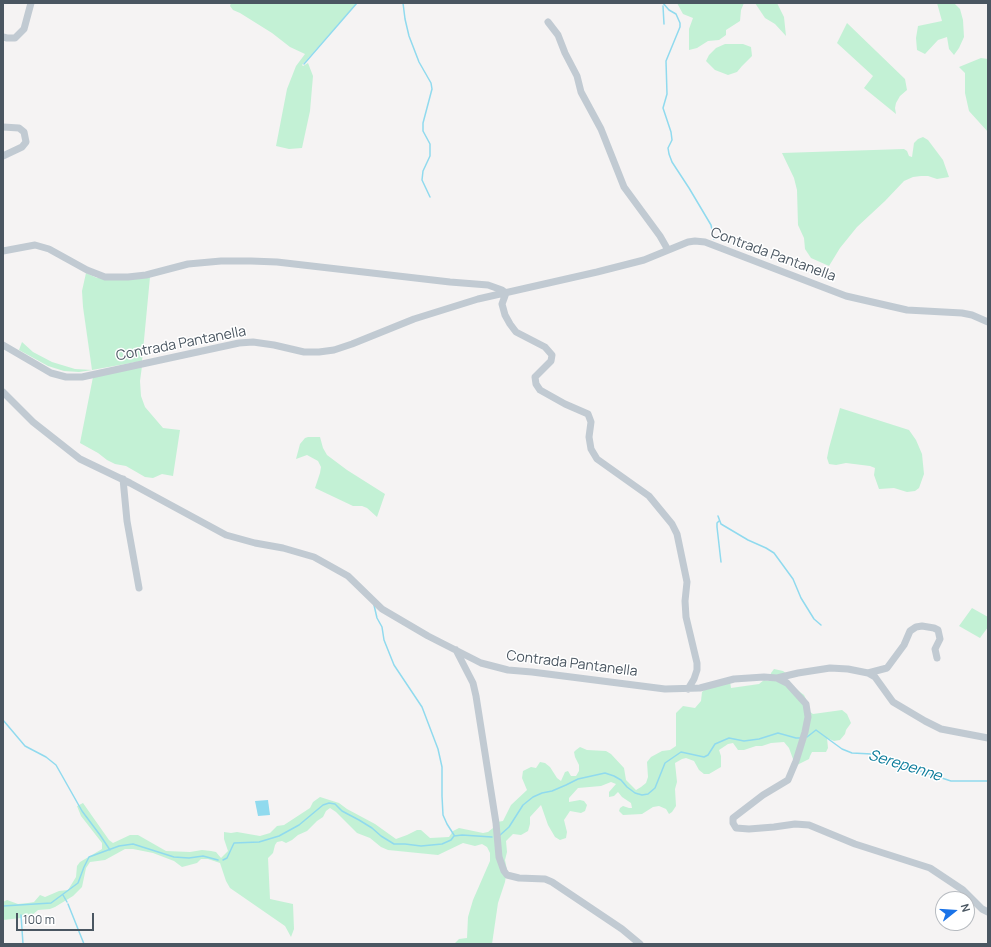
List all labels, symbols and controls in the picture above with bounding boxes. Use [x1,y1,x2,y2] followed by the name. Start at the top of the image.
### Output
[708,225,838,285] street label: Contrada Pantanella
[115,323,247,365] street label: Contrada Pantanella
[505,648,639,680] street label: Contrada Pantanella
[866,746,944,786] water label: Serepenne
[935,891,975,931] north arrow
[958,902,974,914] text: N
[18,905,96,931] scale bar
[23,911,55,928] text: 100 m

